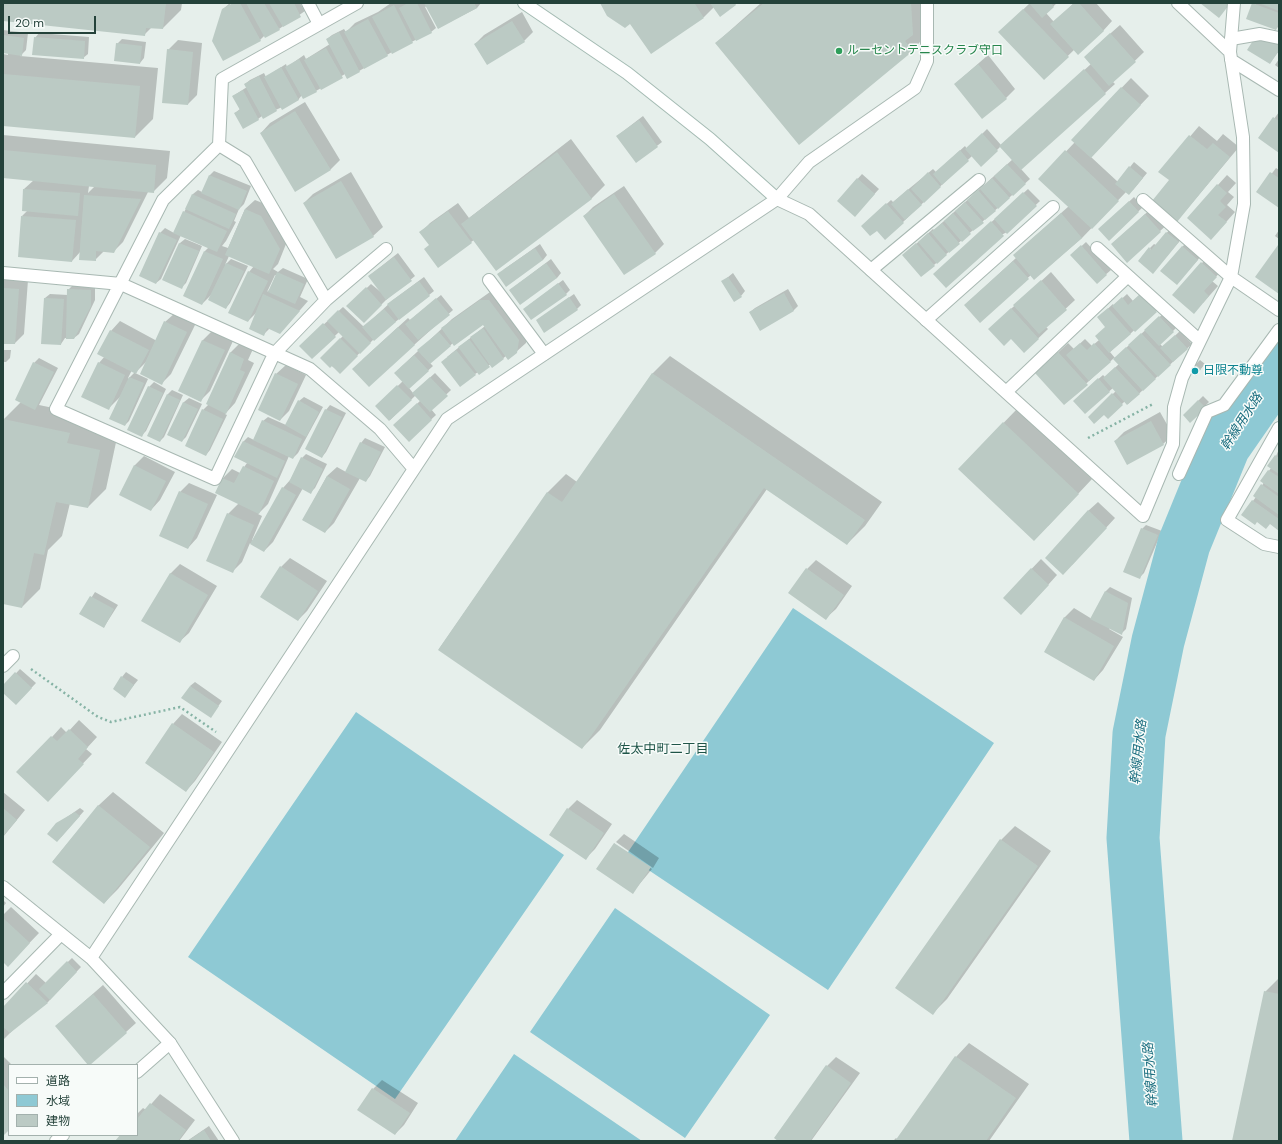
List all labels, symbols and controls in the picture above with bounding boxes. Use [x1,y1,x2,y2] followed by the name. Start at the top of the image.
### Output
[10,8,98,34] scale bar
[15,15,44,31] text: 20 m
[847,44,1003,58] place label: ルーセントテニスクラブ守口
[834,46,844,56] marker: ルーセントテニスクラブ守口
[1203,364,1263,378] place label: 日限不動尊
[1190,366,1200,376] marker: 日限不動尊
[1218,390,1266,454] water label: 幹線用水路
[1128,719,1150,785] water label: 幹線用水路
[618,742,708,758] district label: 佐太中町二丁目
[1141,1042,1161,1108] water label: 幹線用水路
[8,1064,138,1136] legend
[46,1073,70,1089] text: 道路
[46,1093,70,1109] text: 水域
[46,1113,70,1129] text: 建物

